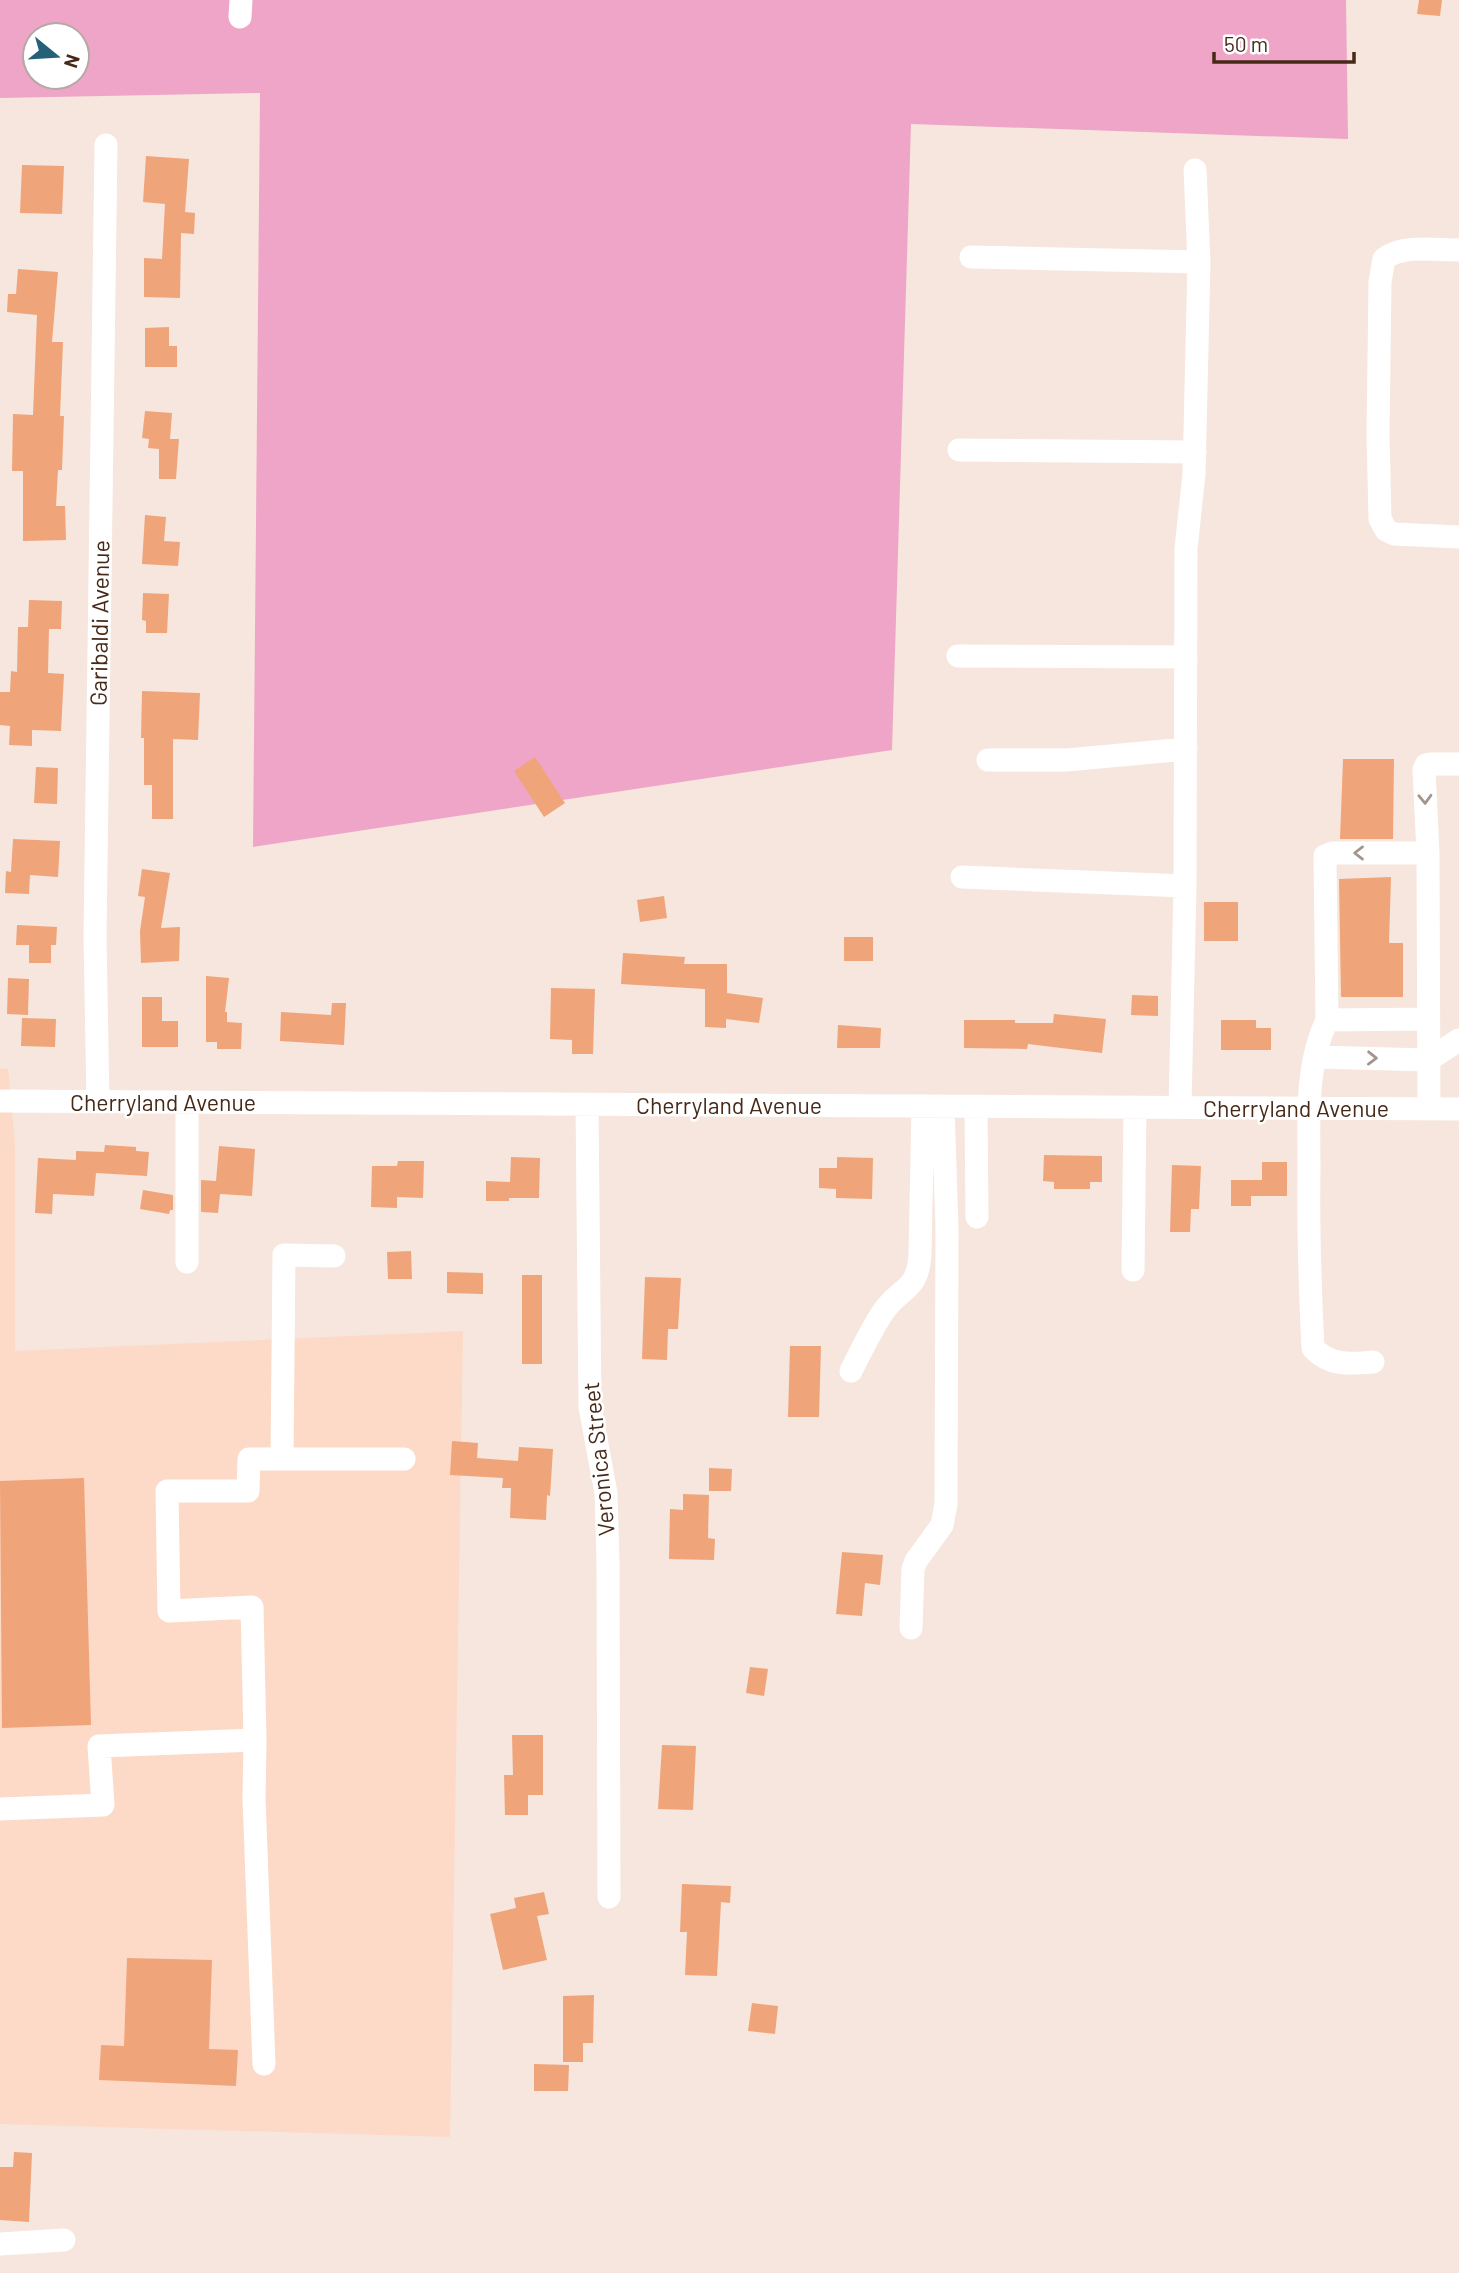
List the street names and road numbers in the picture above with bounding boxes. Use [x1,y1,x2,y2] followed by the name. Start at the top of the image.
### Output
[84,540,114,706] street label: Garibaldi Avenue
[70,1088,256,1116] street label: Cherryland Avenue
[636,1091,822,1119] street label: Cherryland Avenue
[1203,1094,1389,1122] street label: Cherryland Avenue
[576,1381,620,1537] street label: Veronica Street

